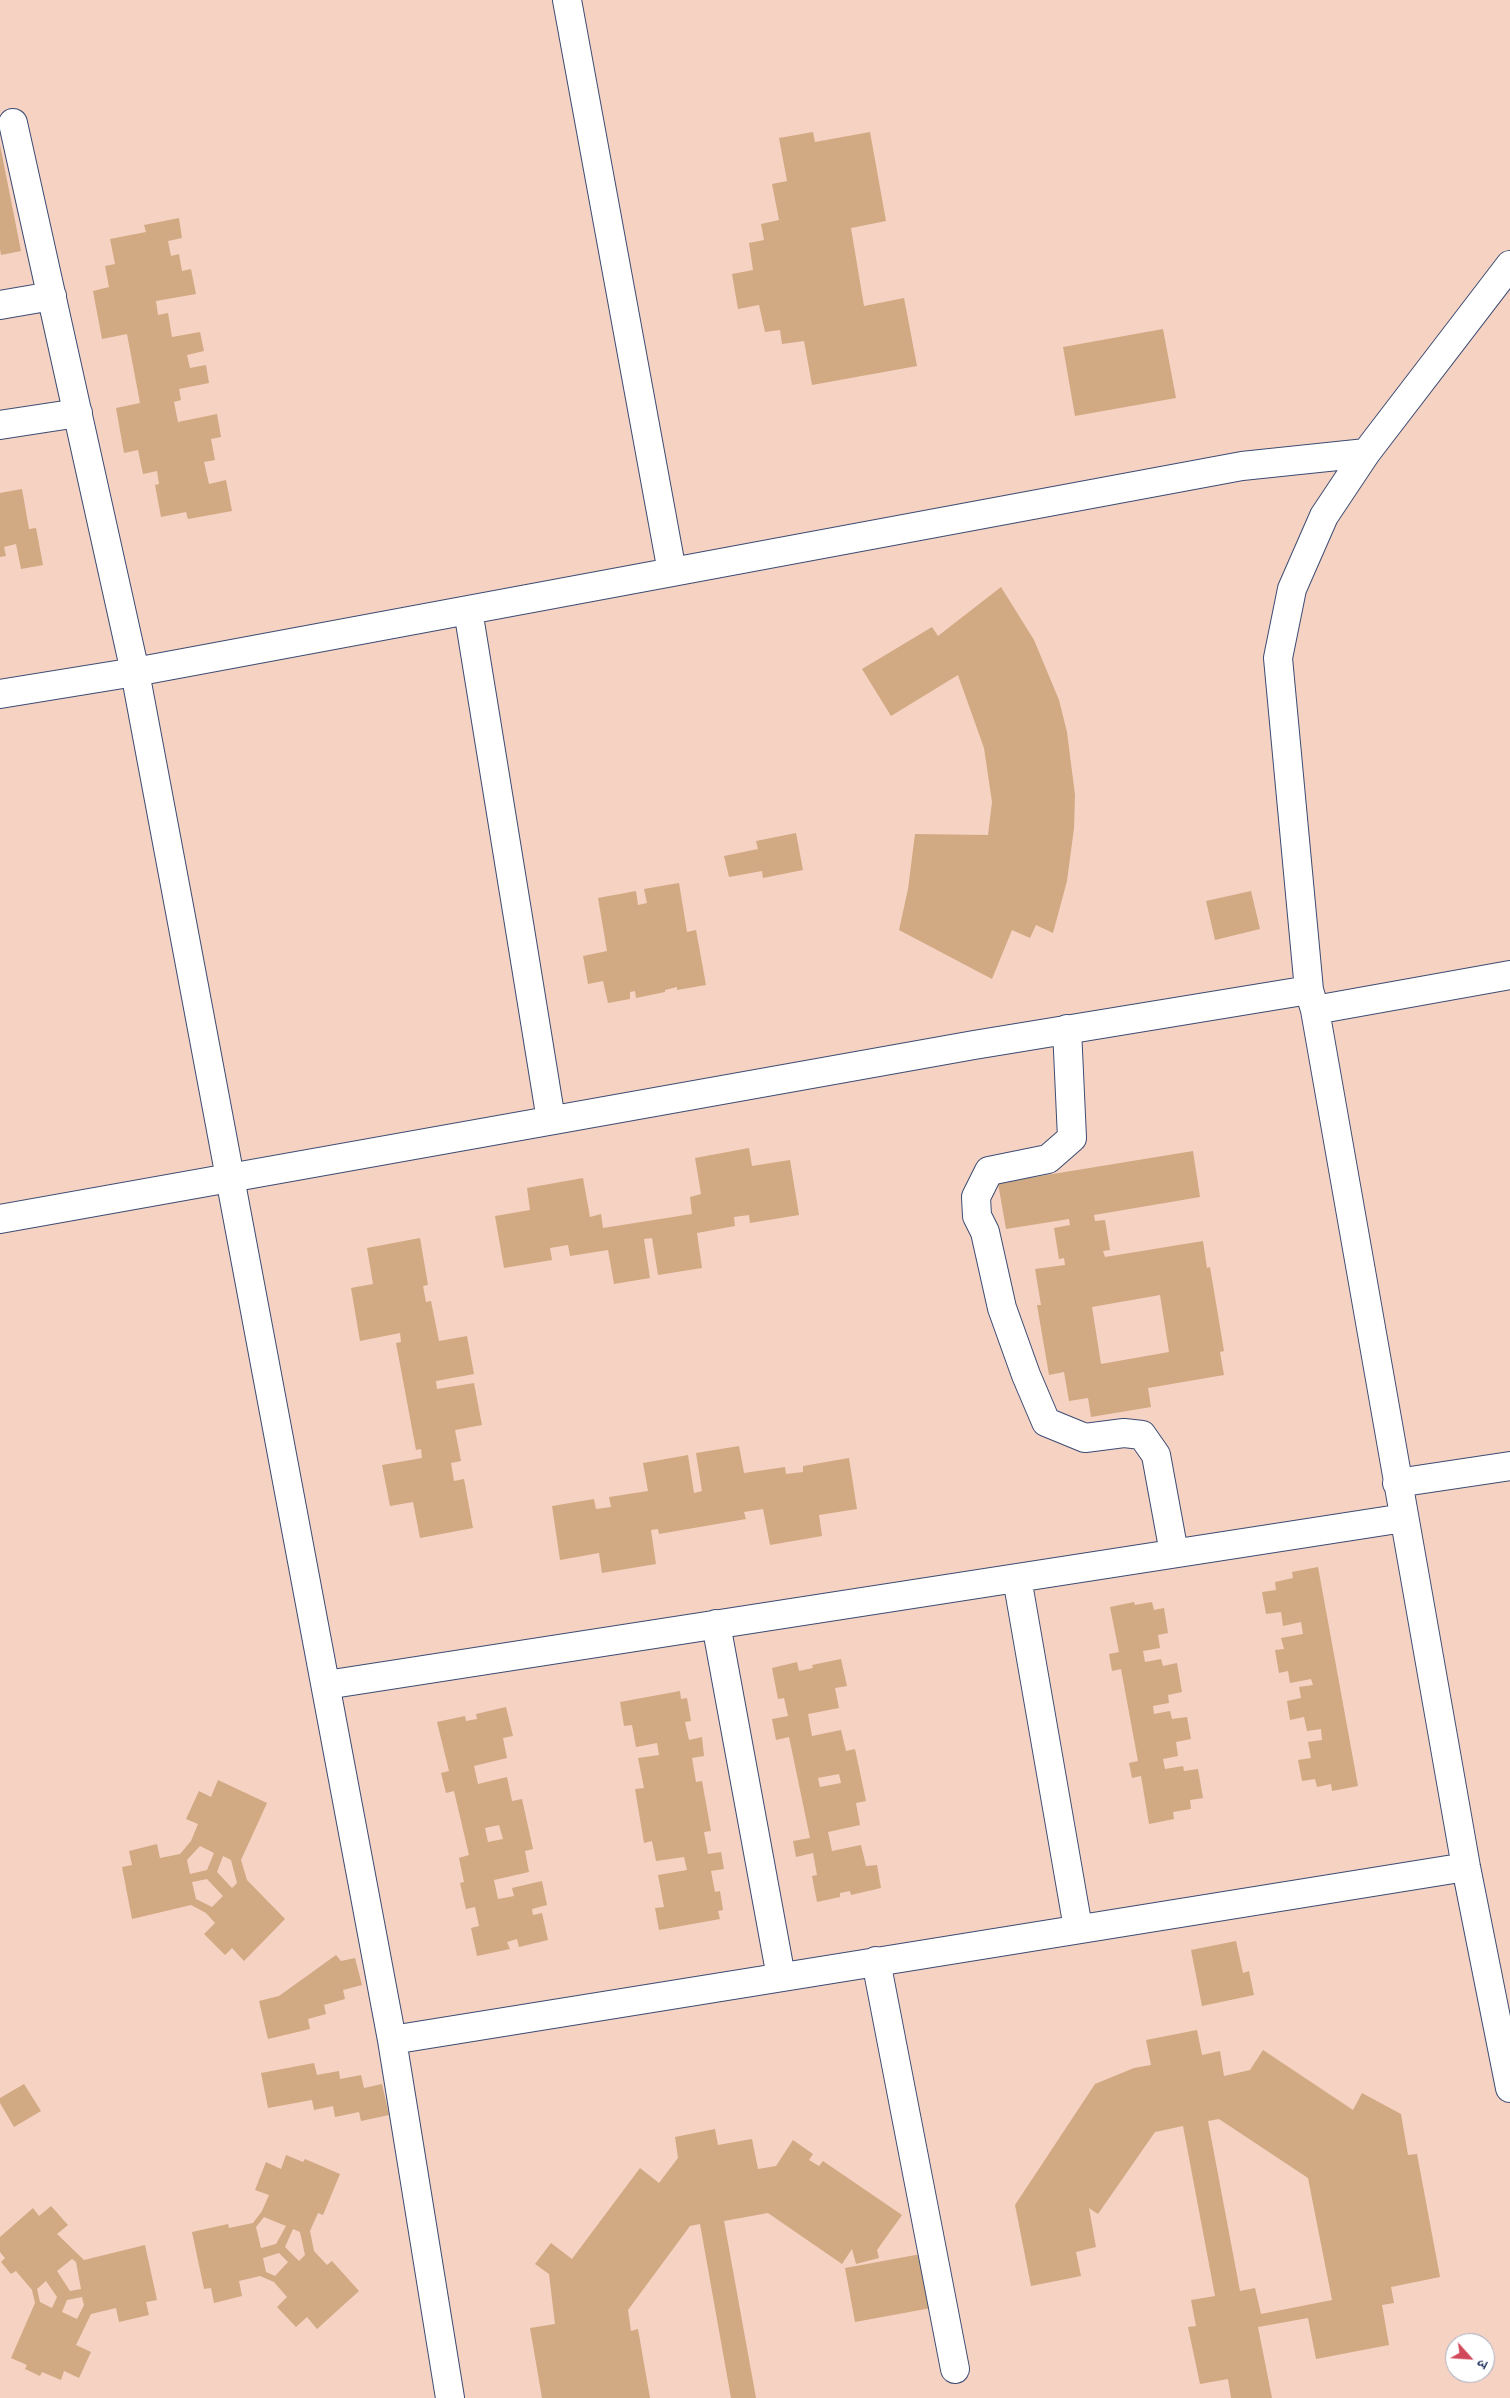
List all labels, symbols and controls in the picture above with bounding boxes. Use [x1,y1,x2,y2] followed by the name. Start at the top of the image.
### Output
[1445,2333,1495,2383] north arrow
[1473,2357,1492,2371] text: उ

